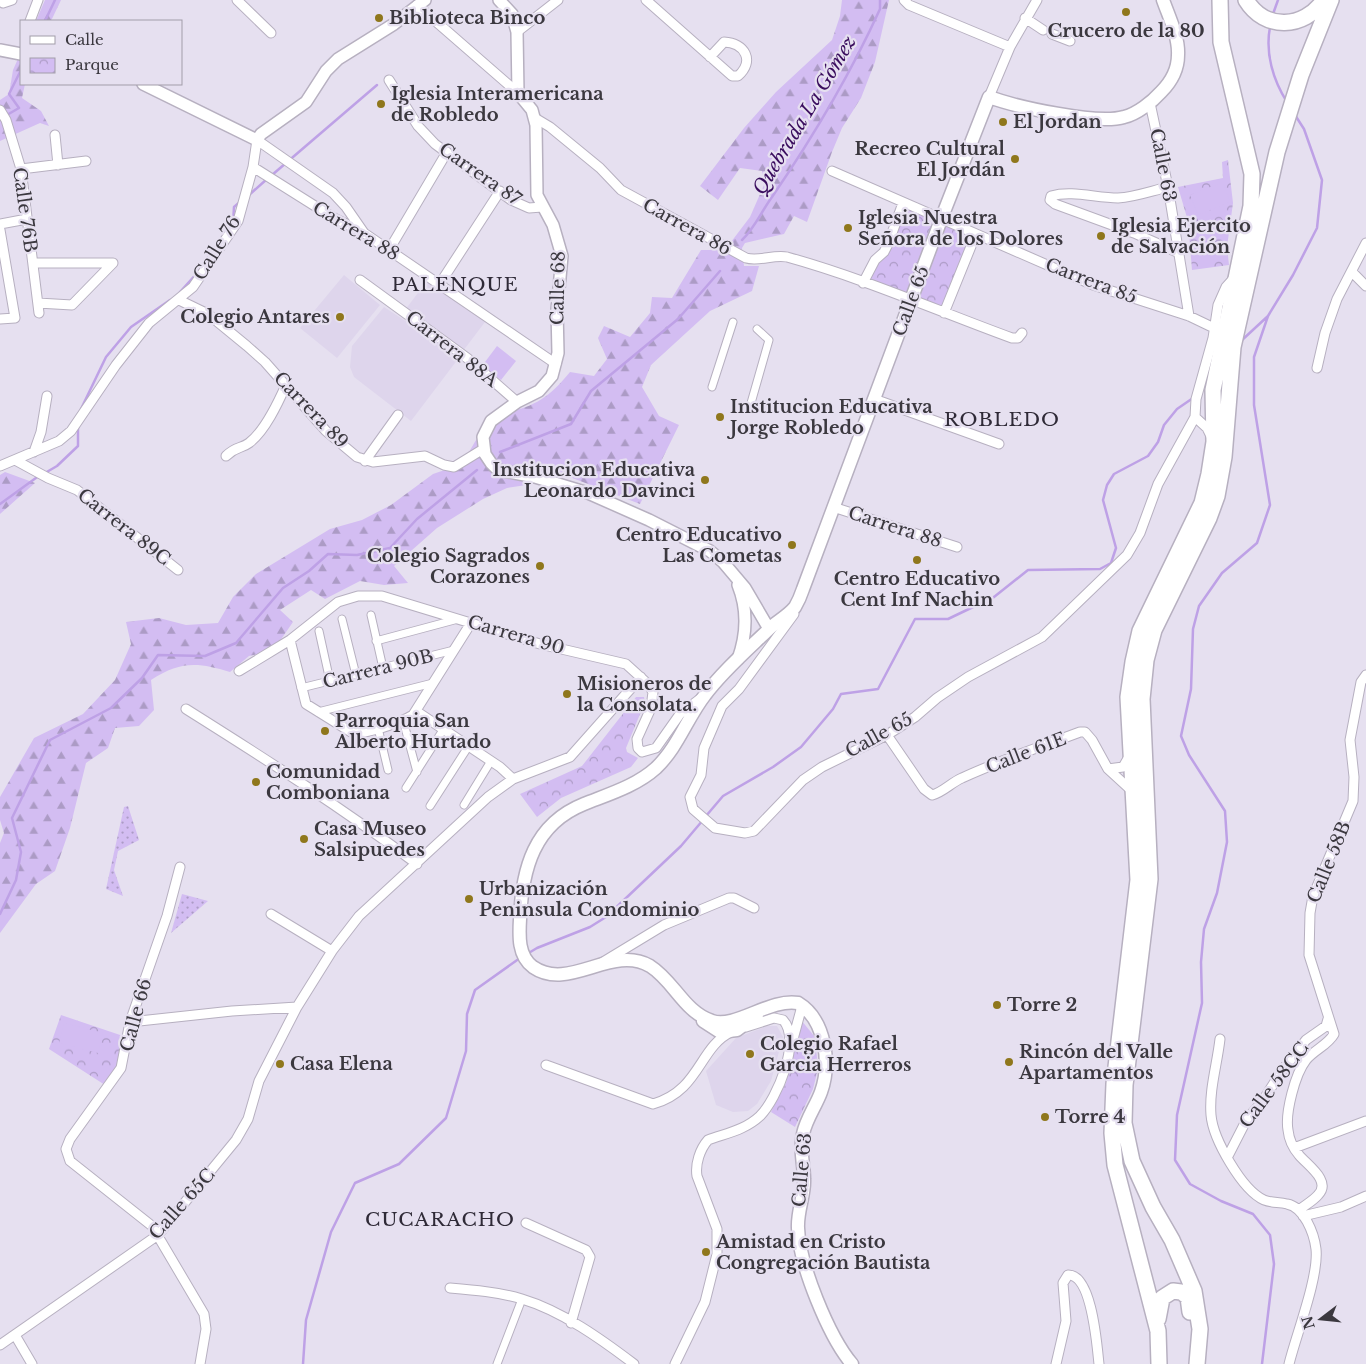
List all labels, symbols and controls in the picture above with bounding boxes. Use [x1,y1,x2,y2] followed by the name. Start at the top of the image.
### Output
[1120,6,1132,18] marker: Crucero de la 80
[389,7,546,29] place label: Biblioteca Binco
[373,12,385,24] marker: Biblioteca Binco
[20,20,182,85] legend
[1047,20,1205,42] place label: Crucero de la 80
[65,30,104,49] text: Calle
[748,32,861,199] water label: Quebrada La Gómez
[65,55,119,74] text: Parque
[391,83,604,126] place label: Iglesia Interamericana de Robledo
[375,98,387,110] marker: Iglesia Interamericana de Robledo
[1013,111,1102,133] place label: El Jordan
[997,116,1009,128] marker: El Jordan
[1145,126,1181,204] street label: Calle 63
[435,138,526,211] street label: Carrera 87
[854,138,1006,181] place label: Recreo Cultural El Jordán
[1009,153,1021,165] marker: Recreo Cultural El Jordán
[8,166,42,254] street label: Calle 76B
[639,194,735,260] street label: Carrera 86
[309,197,403,265] street label: Carrera 88
[858,207,1063,250] place label: Iglesia Nuestra Señora de los Dolores
[189,212,245,284] street label: Calle 76
[1111,215,1251,258] place label: Iglesia Ejercito de Salvación
[842,222,854,234] marker: Iglesia Nuestra Señora de los Dolores
[1095,230,1107,242] marker: Iglesia Ejercito de Salvación
[546,251,570,325] street label: Calle 68
[1042,253,1140,309] street label: Carrera 85
[888,263,934,339] street label: Calle 65
[391,273,519,296] district label: PALENQUE
[180,306,330,328] place label: Colegio Antares
[402,306,503,392] street label: Carrera 88A
[334,311,346,323] marker: Colegio Antares
[269,367,353,453] street label: Carrera 89
[726,396,933,439] place label: Institucion Educativa Jorge Robledo
[944,408,1060,431] district label: ROBLEDO
[714,411,726,423] marker: Institucion Educativa Jorge Robledo
[492,459,696,502] place label: Institucion Educativa Leonardo Davinci
[699,474,711,486] marker: Institucion Educativa Leonardo Davinci
[73,484,175,570] street label: Carrera 89C
[845,502,945,552] street label: Carrera 88
[616,524,782,567] place label: Centro Educativo Las Cometas
[786,539,798,551] marker: Centro Educativo Las Cometas
[367,545,530,588] place label: Colegio Sagrados Corazones
[911,554,923,566] marker: Centro Educativo Cent Inf Nachin
[534,560,546,572] marker: Colegio Sagrados Corazones
[834,568,1000,611] place label: Centro Educativo Cent Inf Nachin
[465,611,567,659] street label: Carrera 90
[320,645,436,693] street label: Carrera 90B
[577,673,711,716] place label: Misioneros de la Consolata.
[561,688,573,700] marker: Misioneros de la Consolata.
[842,708,916,762] street label: Calle 65
[334,710,491,753] place label: Parroquia San Alberto Hurtado
[319,725,331,737] marker: Parroquia San Alberto Hurtado
[983,728,1069,778] street label: Calle 61E
[266,761,391,804] place label: Comunidad Comboniana
[250,776,262,788] marker: Comunidad Comboniana
[314,818,427,861] place label: Casa Museo Salsipuedes
[1303,818,1355,906] street label: Calle 58B
[298,833,310,845] marker: Casa Museo Salsipuedes
[479,878,699,921] place label: Urbanización Peninsula Condominio
[463,893,475,905] marker: Urbanización Peninsula Condominio
[116,976,156,1054] street label: Calle 66
[1007,994,1077,1016] place label: Torre 2
[991,999,1003,1011] marker: Torre 2
[760,1033,911,1076] place label: Colegio Rafael Garcia Herreros
[1235,1038,1313,1132] street label: Calle 58CC
[1018,1041,1173,1084] place label: Rincón del Valle Apartamentos
[744,1048,756,1060] marker: Colegio Rafael Garcia Herreros
[290,1053,393,1075] place label: Casa Elena
[1003,1056,1015,1068] marker: Rincón del Valle Apartamentos
[274,1058,286,1070] marker: Casa Elena
[1055,1106,1125,1128] place label: Torre 4
[1039,1111,1051,1123] marker: Torre 4
[788,1132,816,1208] street label: Calle 63
[144,1164,220,1244] street label: Calle 65C
[365,1208,515,1231] district label: CUCARACHO
[715,1231,931,1274] place label: Amistad en Cristo Congregación Bautista
[700,1246,712,1258] marker: Amistad en Cristo Congregación Bautista
[1296,1294,1346,1344] north arrow
[1298,1314,1319,1331] text: N

